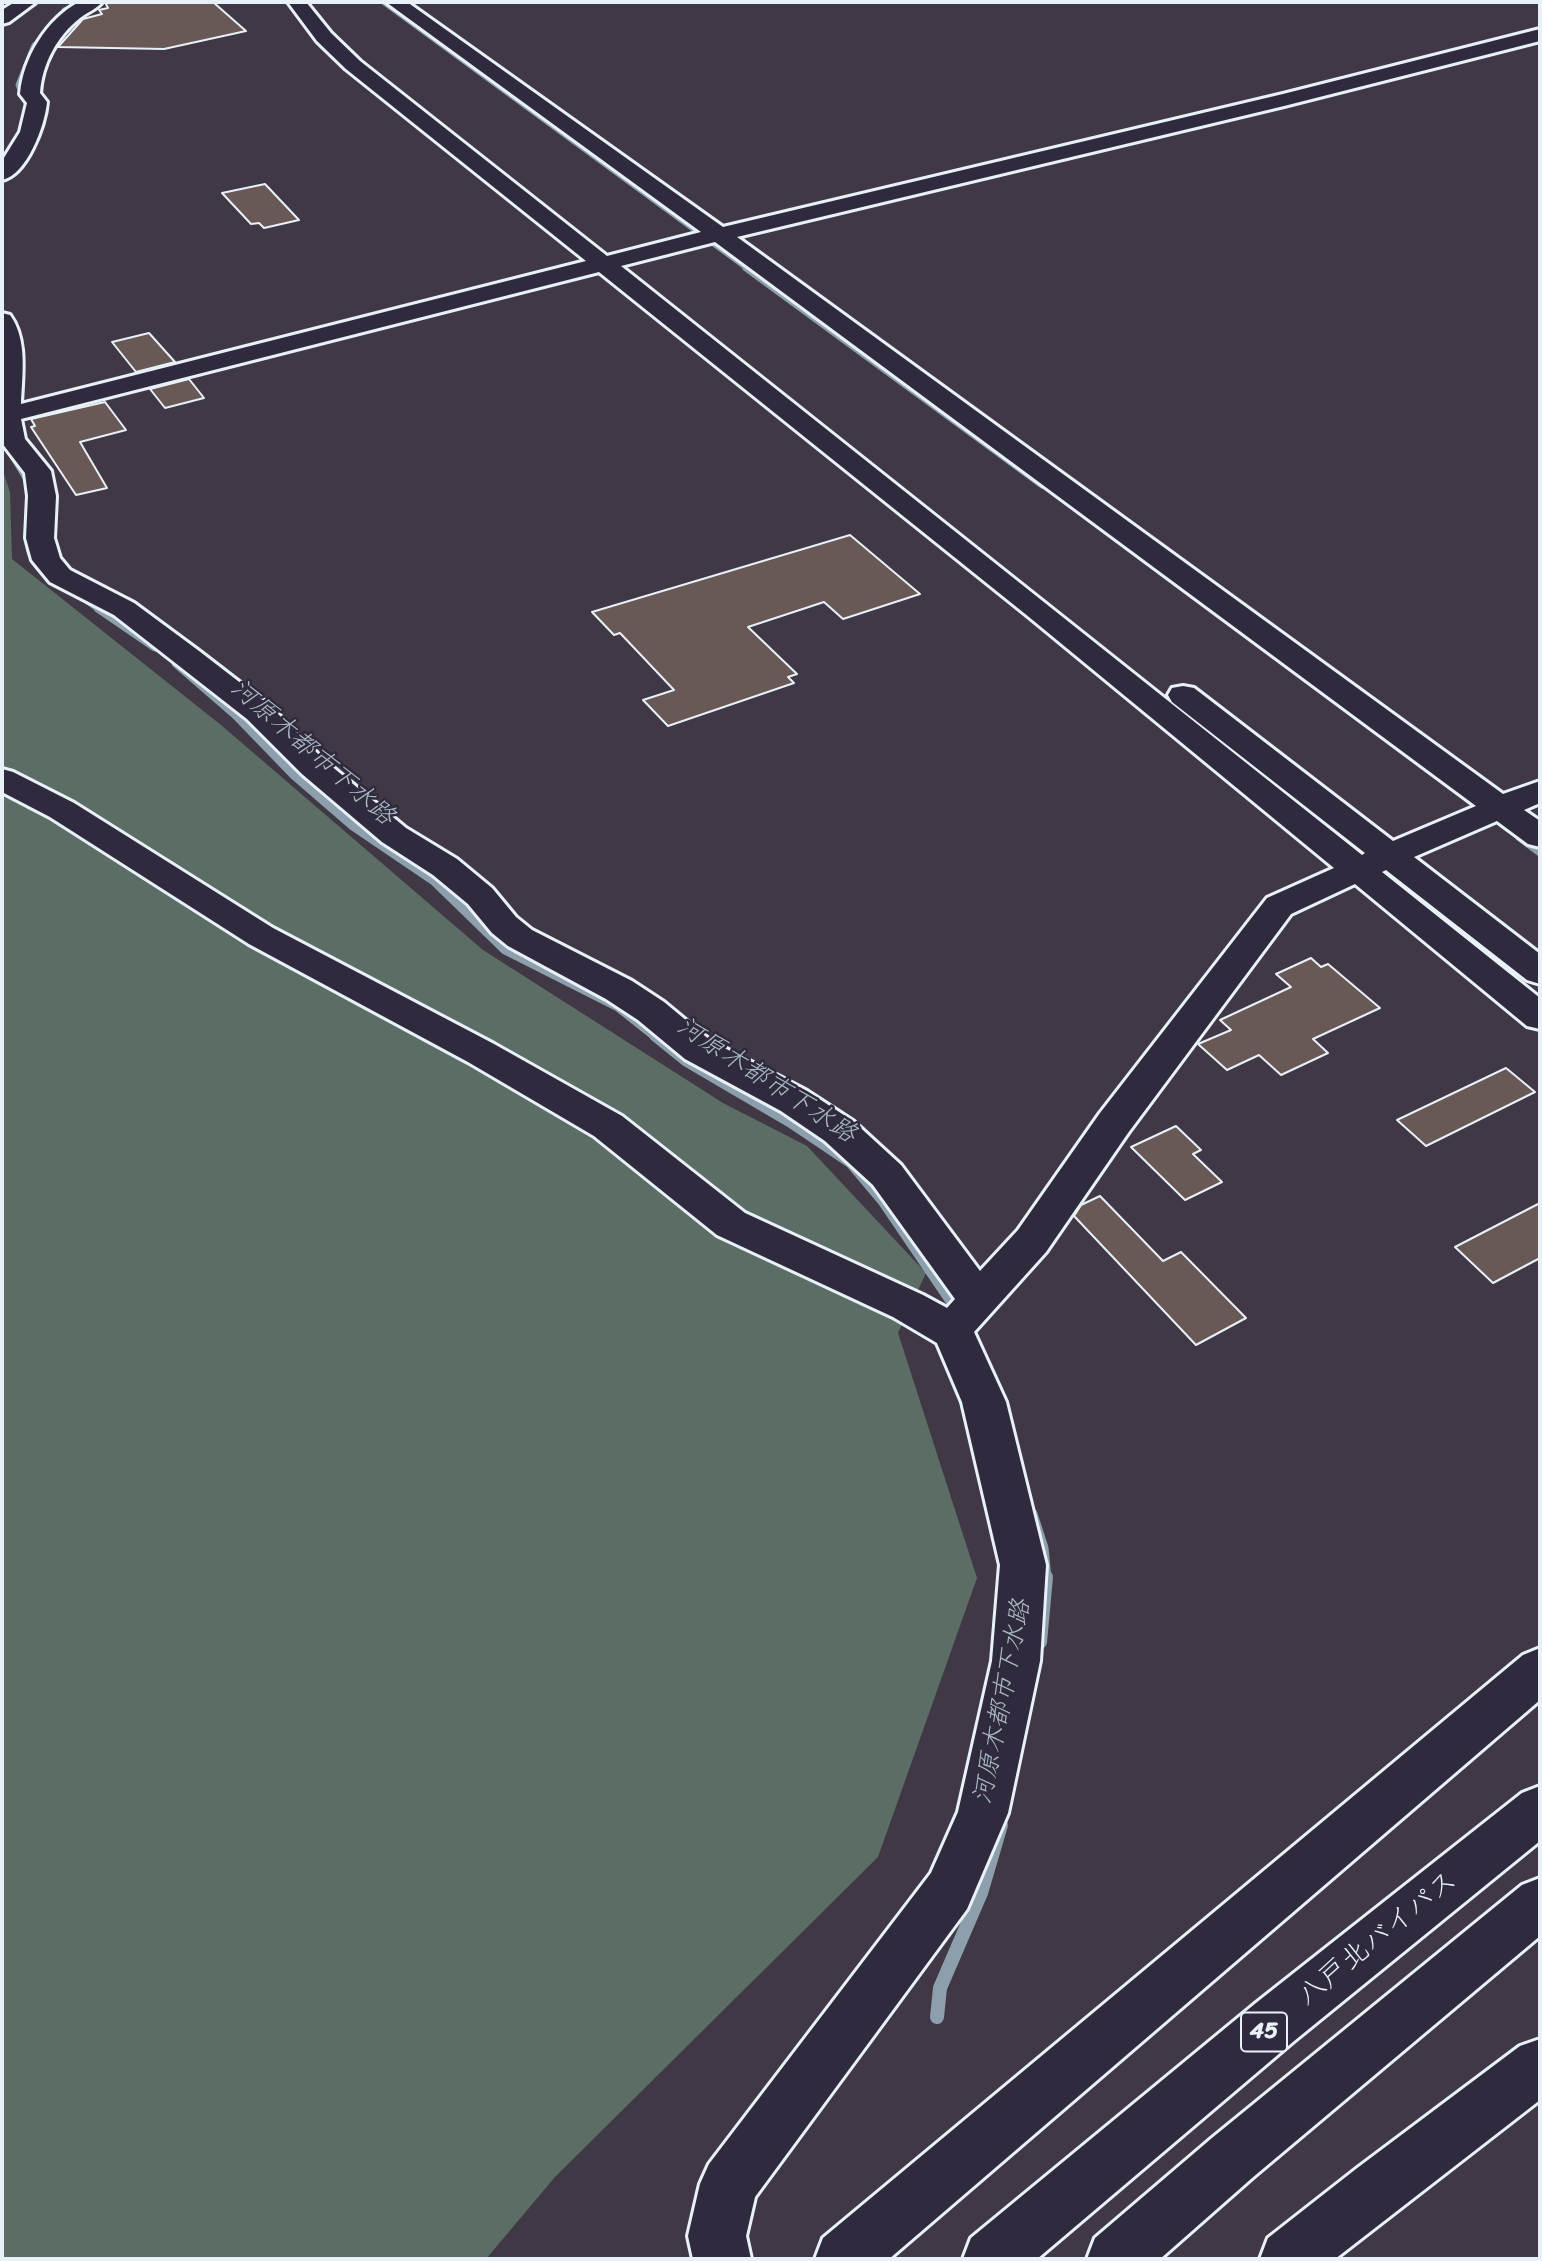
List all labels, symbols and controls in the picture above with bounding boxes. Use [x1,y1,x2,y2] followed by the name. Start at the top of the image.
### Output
[223,673,401,833] water label: 河原木都市下水路
[670,1011,862,1151] water label: 河原木都市下水路
[968,1597,1038,1807] water label: 河原木都市下水路
[1291,1864,1465,2014] street label: 八戸北バイパス
[1241,2012,1287,2052] road number: 45

